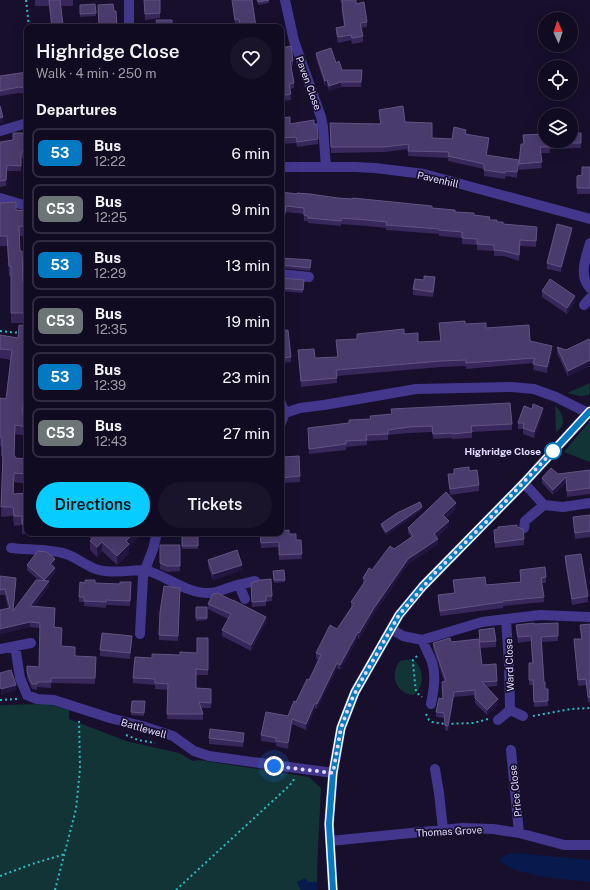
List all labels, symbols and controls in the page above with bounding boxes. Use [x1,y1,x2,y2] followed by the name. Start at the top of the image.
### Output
[538,12,578,52] north arrow
[538,12,578,148] map controls
[230,37,272,79] button: heart
[36,40,180,62] text: Highridge Close
[294,54,324,112] street label: Paven Close
[538,60,578,100] button: locate
[36,66,156,81] text: Walk · 4 min · 250 m
[36,101,117,118] text: Departures
[538,108,578,148] button: layers
[94,137,121,154] text: Bus
[51,145,69,161] text: 53
[232,145,270,162] text: 6 min
[94,154,126,169] text: 12:22
[416,168,460,190] street label: Pavenhill
[95,193,122,210] text: Bus
[46,201,75,217] text: C53
[232,201,270,218] text: 9 min
[95,210,127,225] text: 12:25
[94,249,121,266] text: Bus
[51,257,69,273] text: 53
[225,257,270,274] text: 13 min
[94,266,126,281] text: 12:29
[95,305,122,322] text: Bus
[46,313,75,329] text: C53
[225,313,270,330] text: 19 min
[95,322,127,337] text: 12:35
[94,361,121,378] text: Bus
[51,369,69,385] text: 53
[223,369,270,386] text: 23 min
[94,378,126,393] text: 12:39
[95,417,122,434] text: Bus
[46,425,75,441] text: C53
[223,425,270,442] text: 27 min
[95,434,127,449] text: 12:43
[544,442,562,460] marker: Highridge Close
[465,445,541,457] place label: Highridge Close
[36,482,150,528] button: Directions
[158,482,272,528] button: Tickets
[502,638,516,692] street label: Ward Close
[120,716,168,740] street label: Battlewell
[264,756,284,776] your location
[506,764,524,818] street label: Price Close
[416,823,483,839] street label: Thomas Grove

